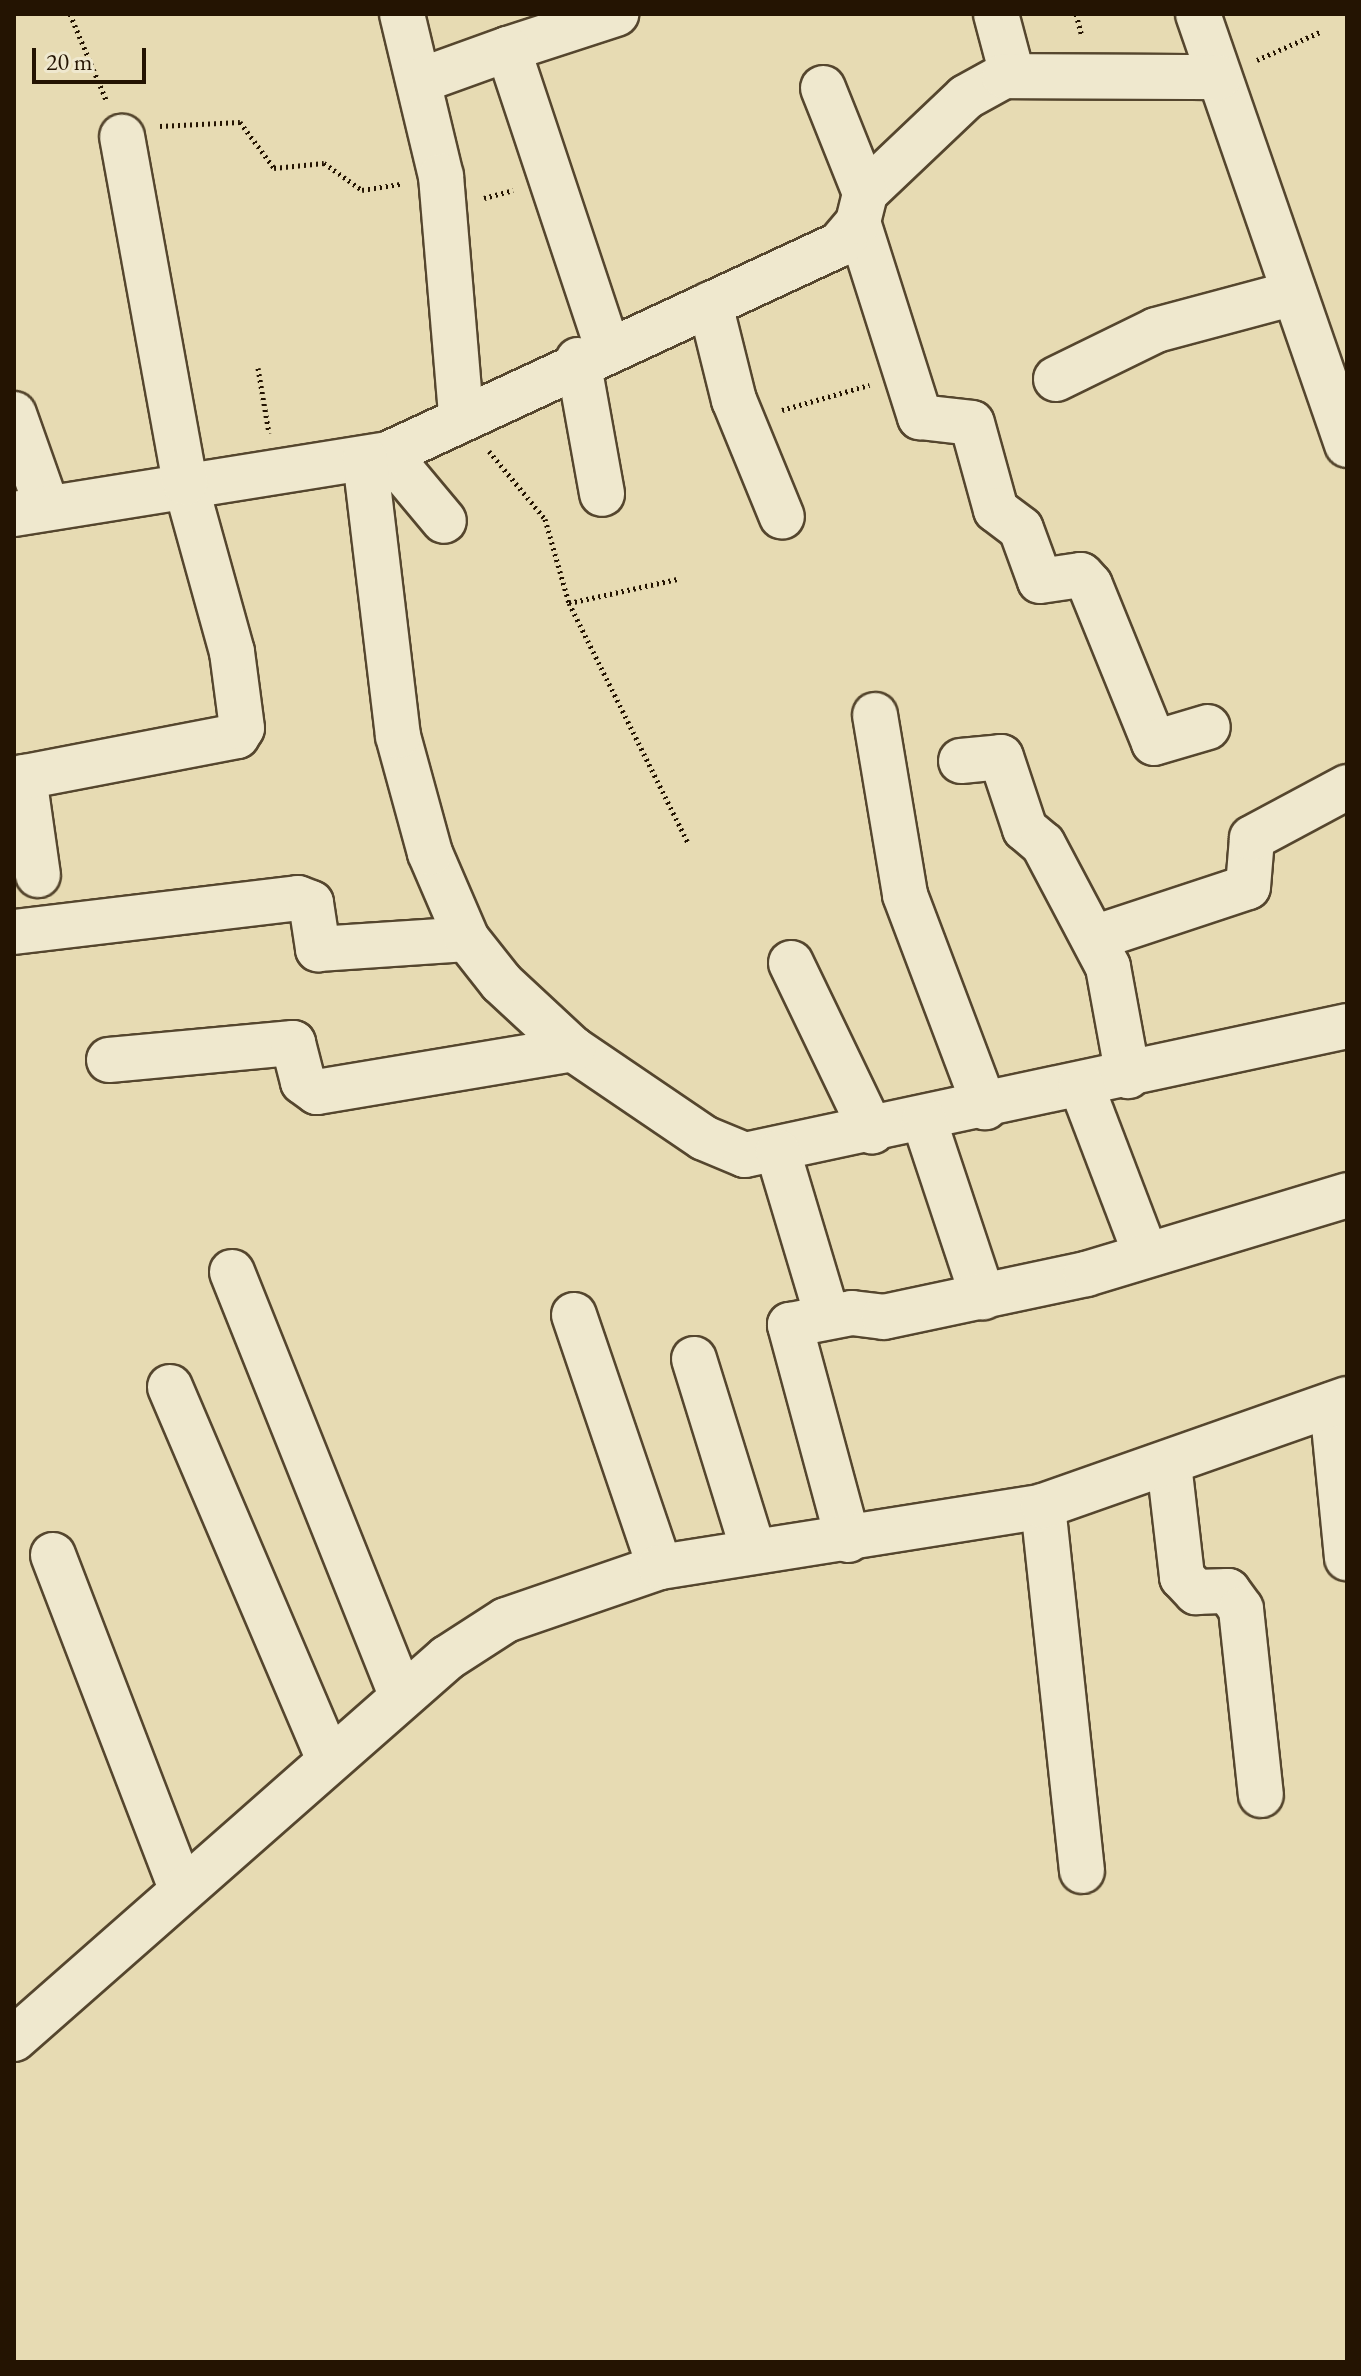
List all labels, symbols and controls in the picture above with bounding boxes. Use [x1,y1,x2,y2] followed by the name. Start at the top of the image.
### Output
[36,32,150,82] scale bar
[46,46,93,77] text: 20 m

